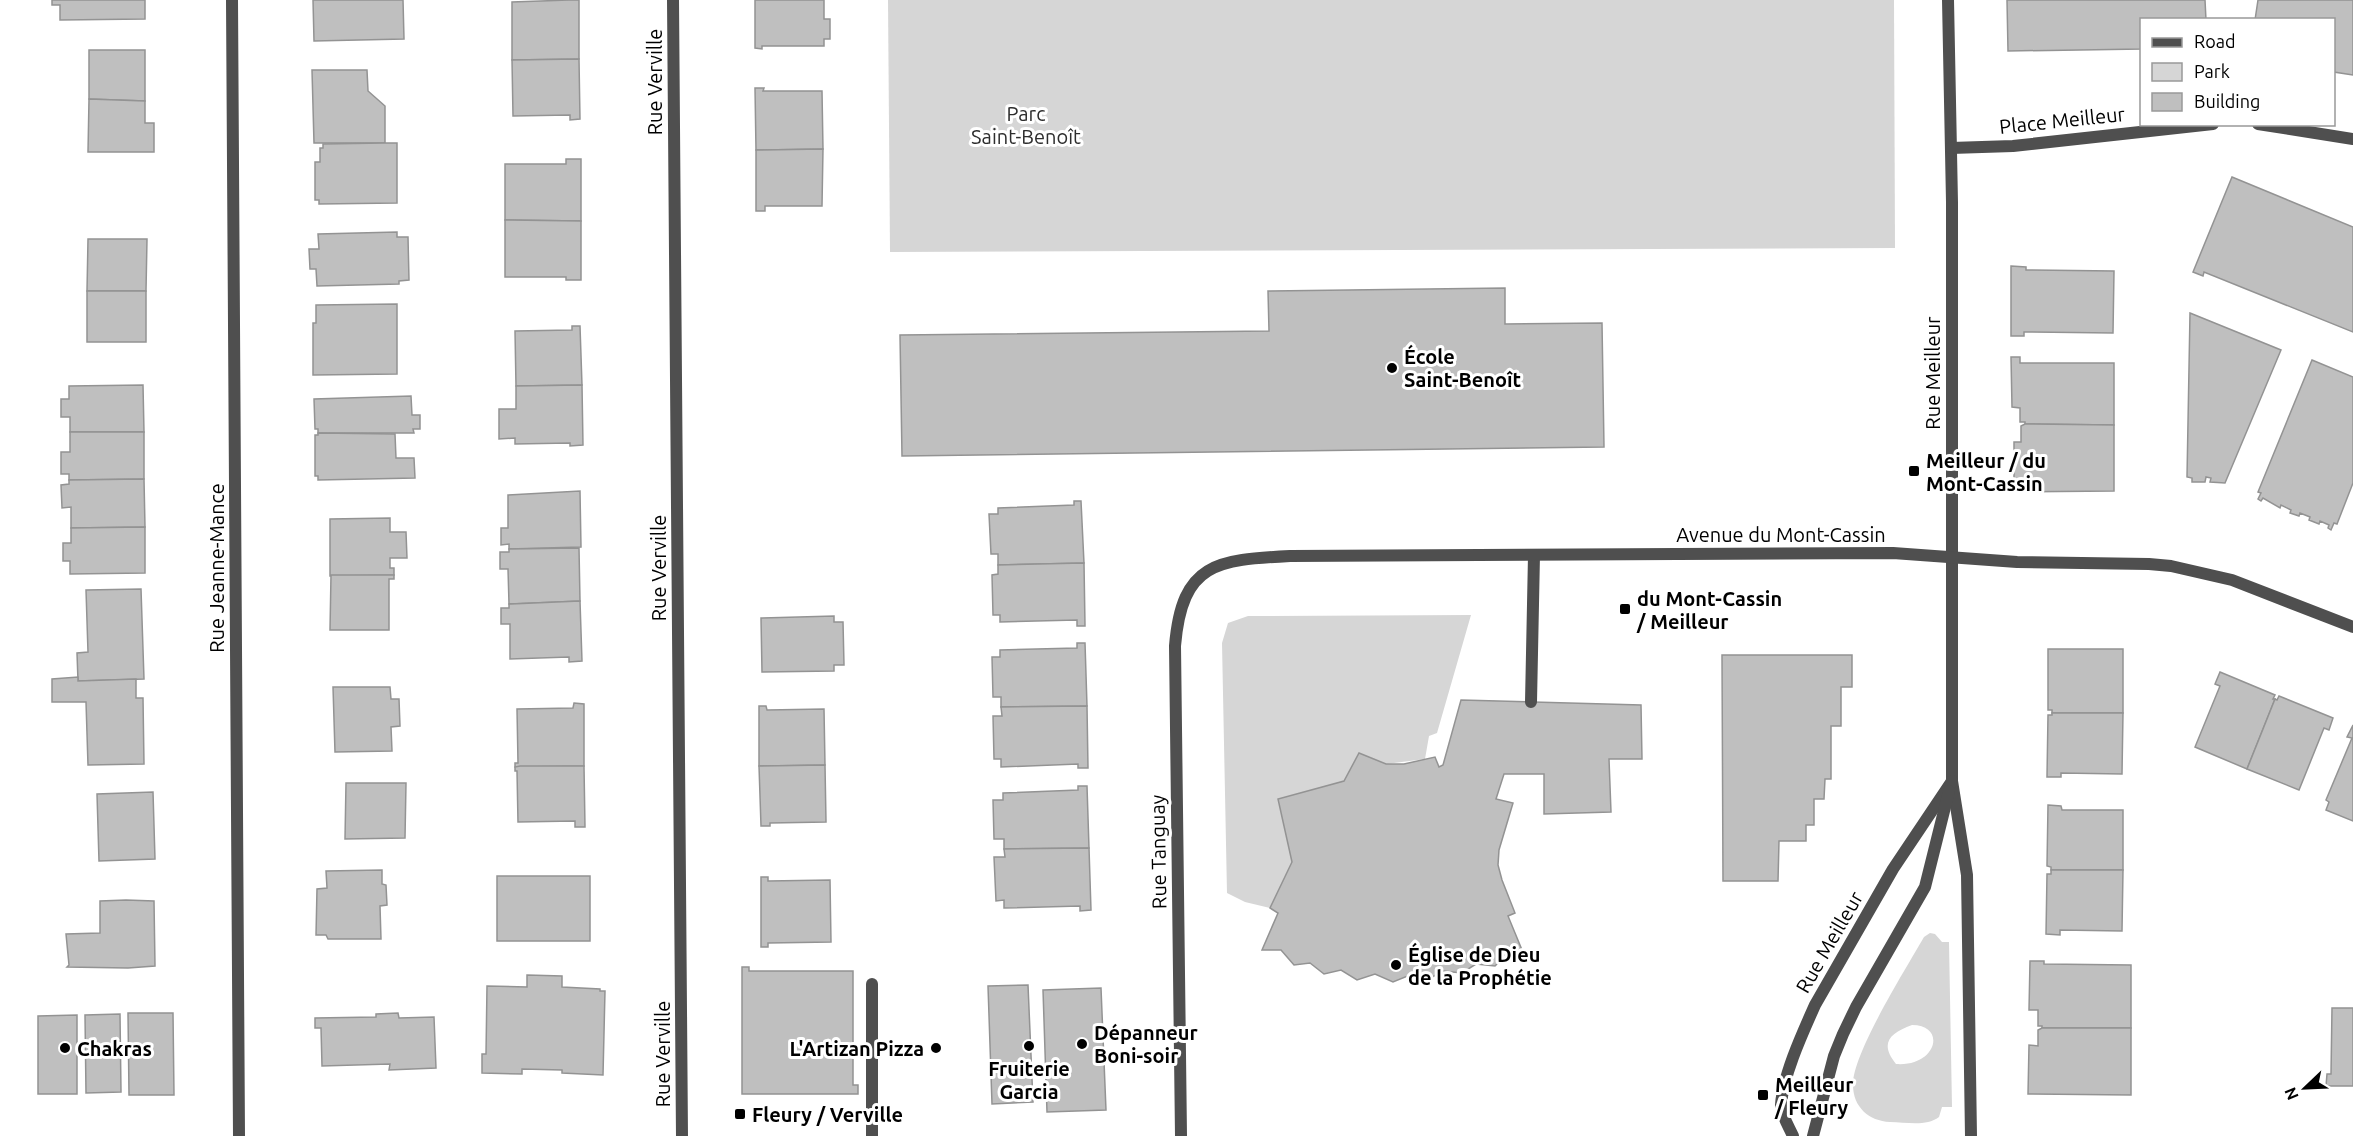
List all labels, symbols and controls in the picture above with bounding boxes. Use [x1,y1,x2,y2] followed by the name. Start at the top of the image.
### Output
[2140,18,2335,126] legend
[643,29,666,135] street label: Rue Verville
[2194,31,2236,51] text: Road
[2194,61,2230,81] text: Park
[2194,91,2260,111] text: Building
[971,102,1081,148] park label: Parc Saint-Benoît
[1998,102,2126,138] street label: Place Meilleur
[1921,316,1944,430] street label: Rue Meilleur
[1404,344,1522,391] place label: École Saint-Benoît
[1385,361,1399,375] marker: École Saint-Benoît
[1926,449,2046,495] place label: Meilleur / du Mont-Cassin
[1907,464,1921,478] marker: Meilleur / du Mont-Cassin
[205,483,228,653] street label: Rue Jeanne-Mance
[647,515,670,621] street label: Rue Verville
[1676,523,1886,546] street label: Avenue du Mont-Cassin
[1636,587,1782,633] place label: du Mont-Cassin / Meilleur
[1618,602,1632,616] marker: du Mont-Cassin / Meilleur
[1145,794,1170,909] street label: Rue Tanguay
[1791,887,1867,997] street label: Rue Meilleur
[1408,942,1552,989] place label: Église de Dieu de la Prophétie
[1389,958,1403,972] marker: Église de Dieu de la Prophétie
[651,1001,674,1107] street label: Rue Verville
[1094,1021,1199,1067] place label: Dépanneur Boni-soir
[77,1037,152,1060] place label: Chakras
[789,1037,924,1060] place label: L'Artizan Pizza
[1075,1037,1089,1051] marker: Dépanneur Boni-soir
[1022,1039,1036,1053] marker: Fruiterie Garcia
[58,1041,72,1055] marker: Chakras
[929,1041,943,1055] marker: L'Artizan Pizza
[988,1057,1070,1103] place label: Fruiterie Garcia
[2275,1058,2335,1118] north arrow
[1774,1073,1854,1119] place label: Meilleur / Fleury
[2281,1085,2302,1103] text: N
[1756,1088,1770,1102] marker: Meilleur / Fleury
[752,1103,903,1126] place label: Fleury / Verville
[733,1107,747,1121] marker: Fleury / Verville

